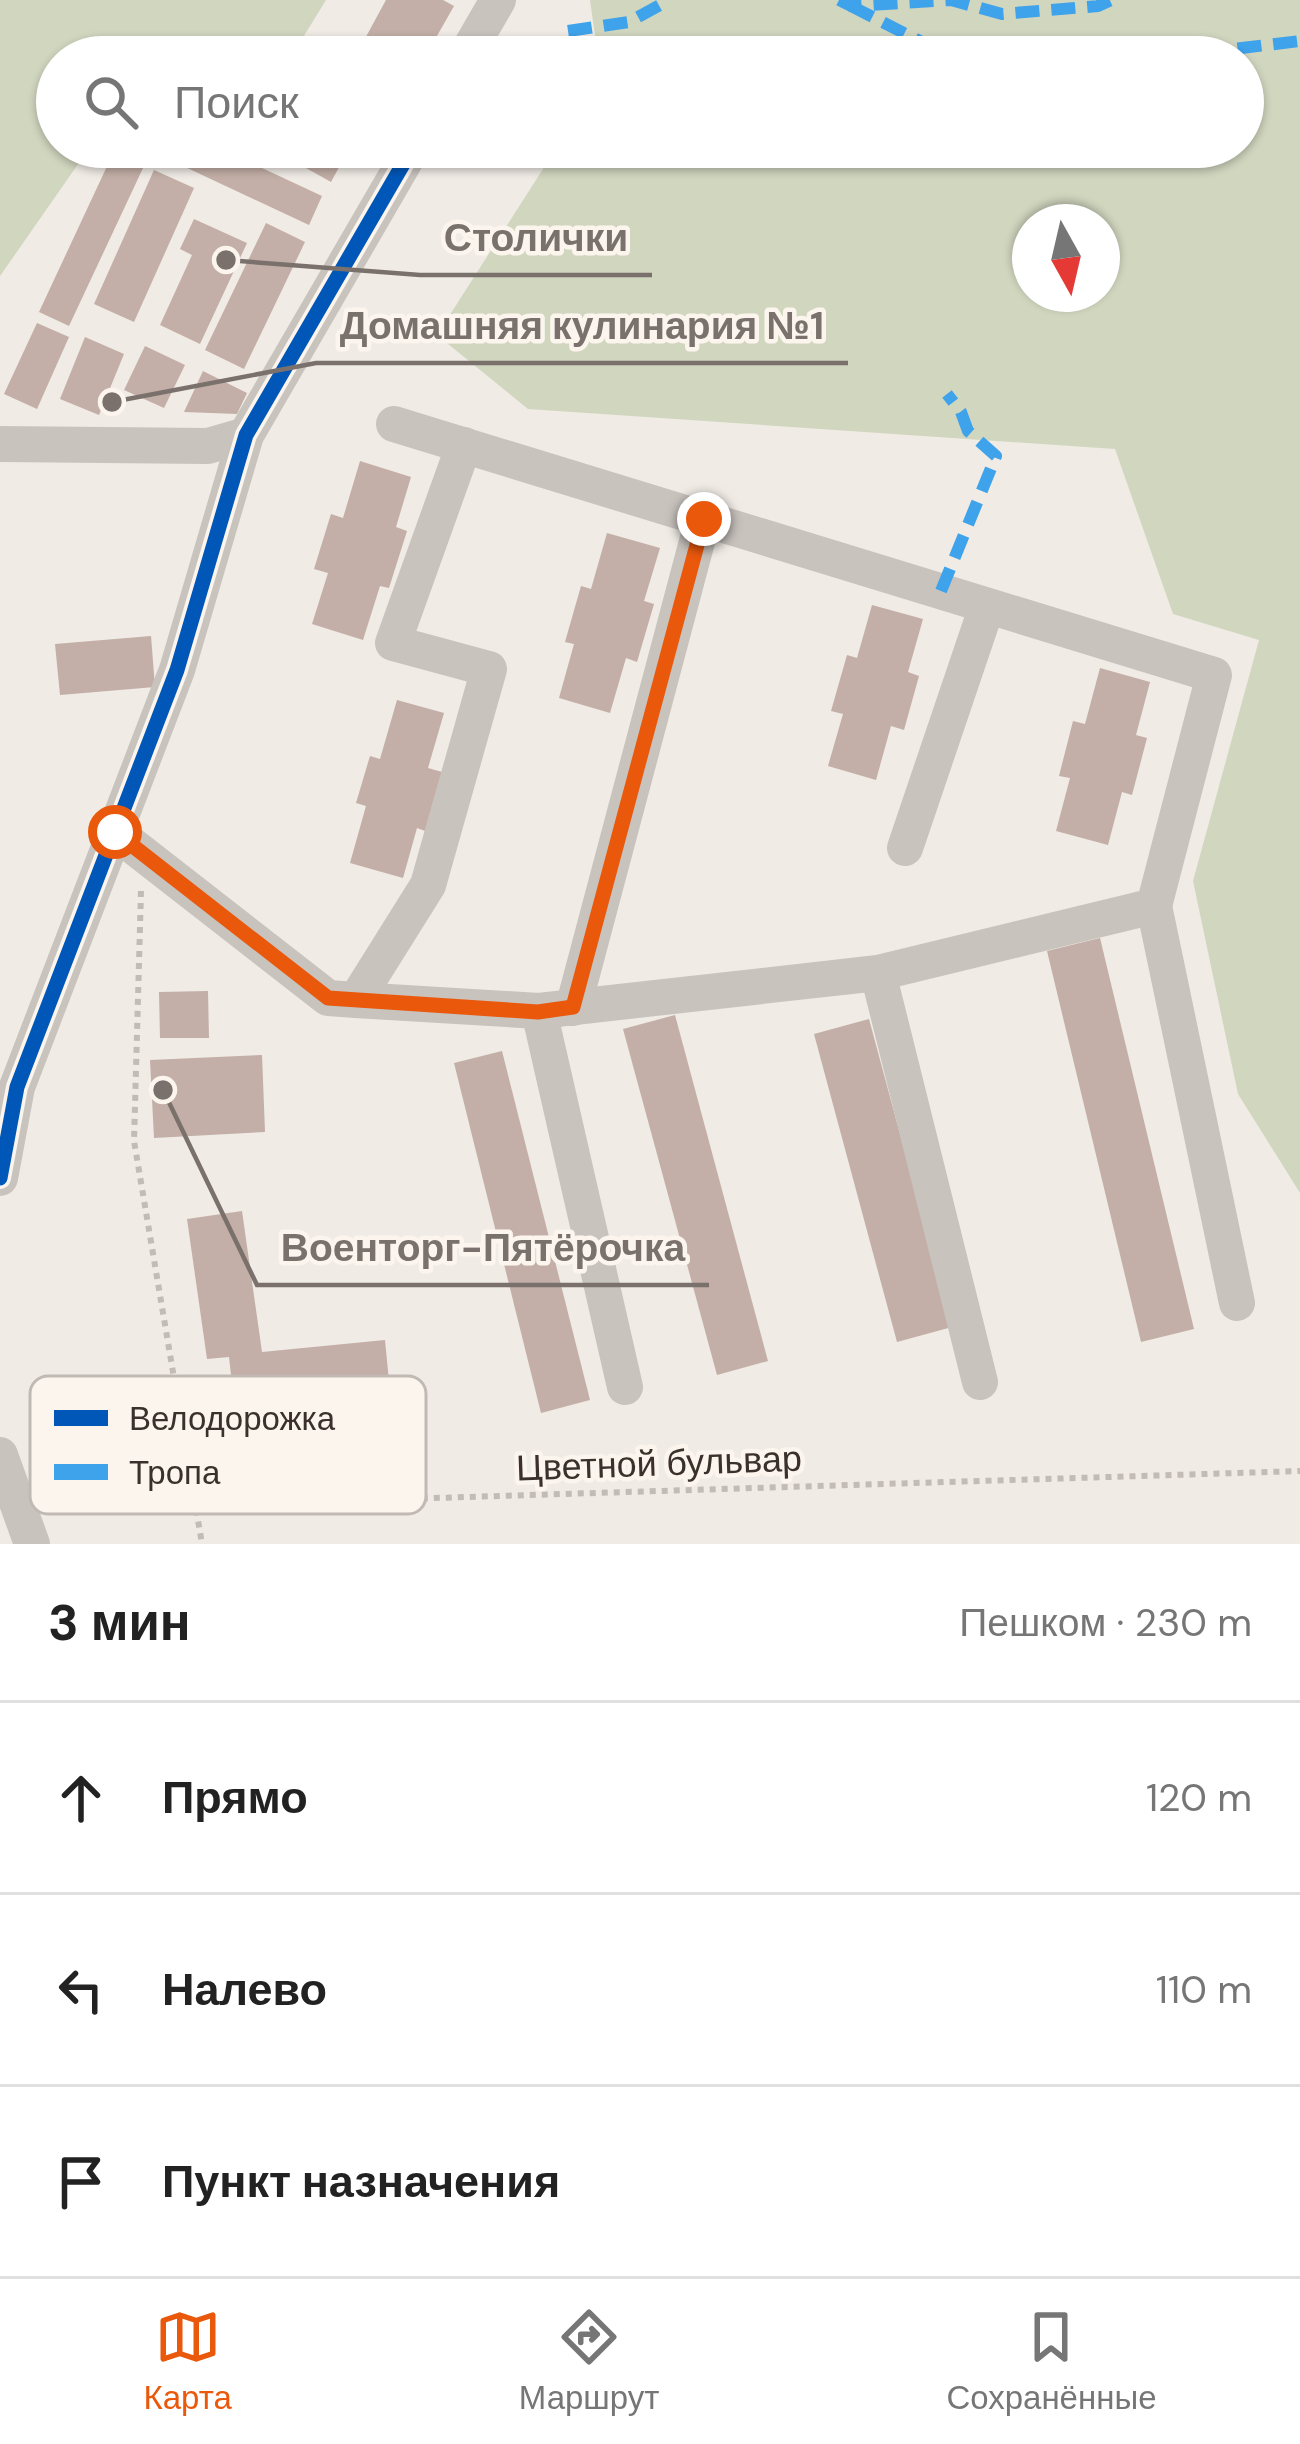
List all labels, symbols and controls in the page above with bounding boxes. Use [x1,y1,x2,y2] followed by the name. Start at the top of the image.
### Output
[36,36,1264,168] search box
[78,69,144,135] icon: search
[174,73,299,132] text: Поиск
[420,200,652,275] callout: Столички
[1012,204,1120,312] north arrow
[444,212,628,263] text: Столички
[316,288,848,363] callout: Домашняя кулинария №1
[340,300,824,351] text: Домашняя кулинария №1
[677,492,731,546] route end
[88,805,142,859] route start
[257,1210,709,1285] callout: Военторг-Пятёрочка
[281,1222,685,1273] text: Военторг-Пятёрочка
[30,1376,426,1514] legend
[129,1397,336,1440] text: Велодорожка
[515,1435,803,1491] street label: Цветной бульвар
[129,1451,221,1494] text: Тропа
[48,1589,191,1656] text: 3 мин
[959,1597,1252,1648] text: Пешком · 230 m
[48,1765,114,1831] icon: ahead
[162,1768,308,1827] text: Прямо
[1146,1772,1252,1823] text: 120 m
[48,1957,114,2023] icon: left
[162,1960,327,2019] text: Налево
[1156,1964,1252,2015] text: 110 m
[48,2149,114,2215] icon: arrive
[162,2152,560,2211] text: Пункт назначения
[143,2304,232,2419] tab: Карта
[519,2304,659,2419] tab: Маршрут
[946,2304,1157,2419] tab: Сохранённые

